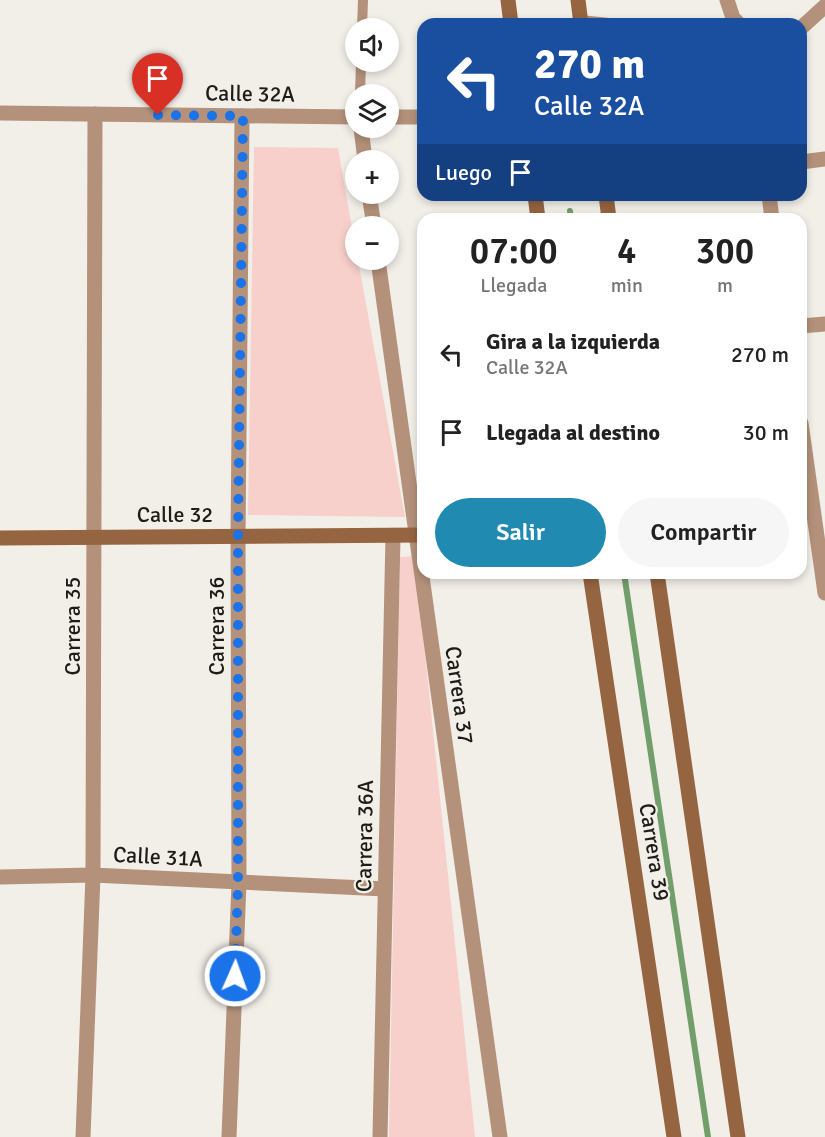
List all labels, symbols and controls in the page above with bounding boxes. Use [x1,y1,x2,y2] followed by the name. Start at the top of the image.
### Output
[345,18,399,270] map controls
[345,18,399,72] button: sound
[534,39,645,90] text: 270 m
[435,42,513,120] icon: left
[132,53,183,115] pin
[141,62,174,95] icon: arrive
[205,79,296,108] street label: Calle 32A
[345,84,399,138] button: layers
[534,90,644,123] text: Calle 32A
[345,150,399,204] button: +
[504,156,537,189] icon: arrive
[435,159,492,186] text: Luego
[345,216,399,270] button: −
[470,229,558,274] text: 07:00
[617,229,637,274] text: 4
[696,229,754,274] text: 300
[480,273,547,298] text: Llegada
[611,273,643,298] text: min
[717,273,733,298] text: m
[486,328,660,355] text: Gira a la izquierda
[435,338,468,371] icon: left
[731,341,789,368] text: 270 m
[486,355,568,380] text: Calle 32A
[435,416,468,449] icon: arrive
[486,419,660,446] text: Llegada al destino
[743,419,789,446] text: 30 m
[435,498,606,567] button: Salir
[618,498,789,567] button: Compartir
[137,501,213,528] street label: Calle 32
[59,577,86,675] street label: Carrera 35
[203,577,230,675] street label: Carrera 36
[439,644,480,746] street label: Carrera 37
[350,779,379,892] street label: Carrera 36A
[633,801,676,903] street label: Carrera 39
[112,841,204,872] street label: Calle 31A
[203,944,267,1008] position arrow

